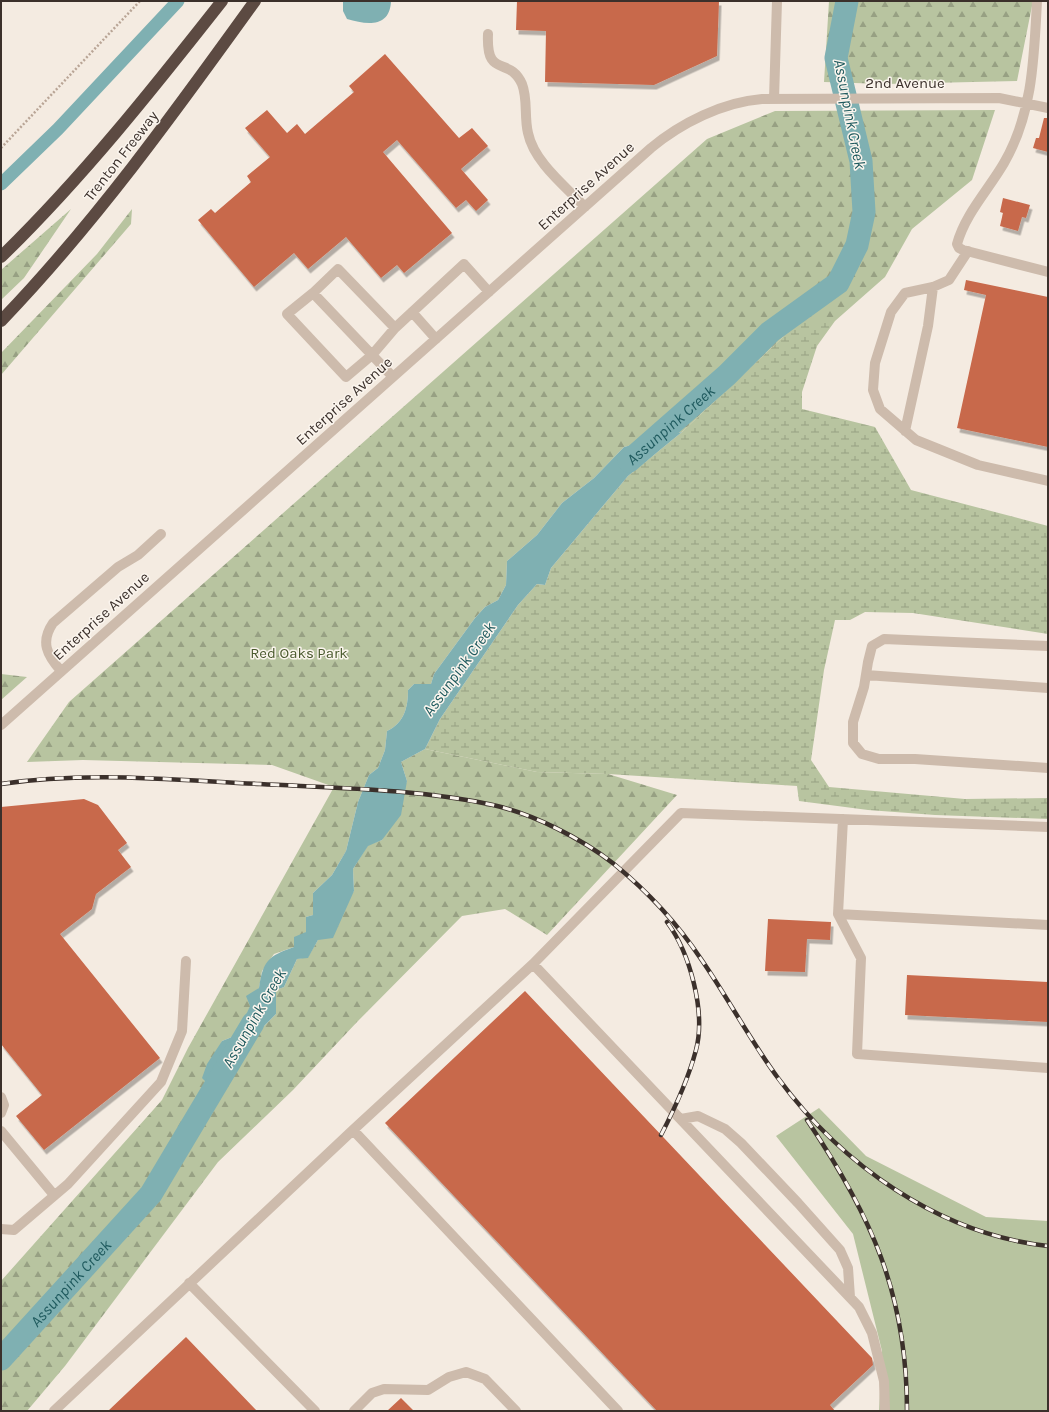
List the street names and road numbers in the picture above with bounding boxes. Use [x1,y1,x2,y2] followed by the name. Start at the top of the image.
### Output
[865,74,945,92] street label: 2nd Avenue
[80,107,162,205] street label: Trenton Freeway
[534,138,638,234] street label: Enterprise Avenue
[292,353,396,449] street label: Enterprise Avenue
[49,568,153,664] street label: Enterprise Avenue

